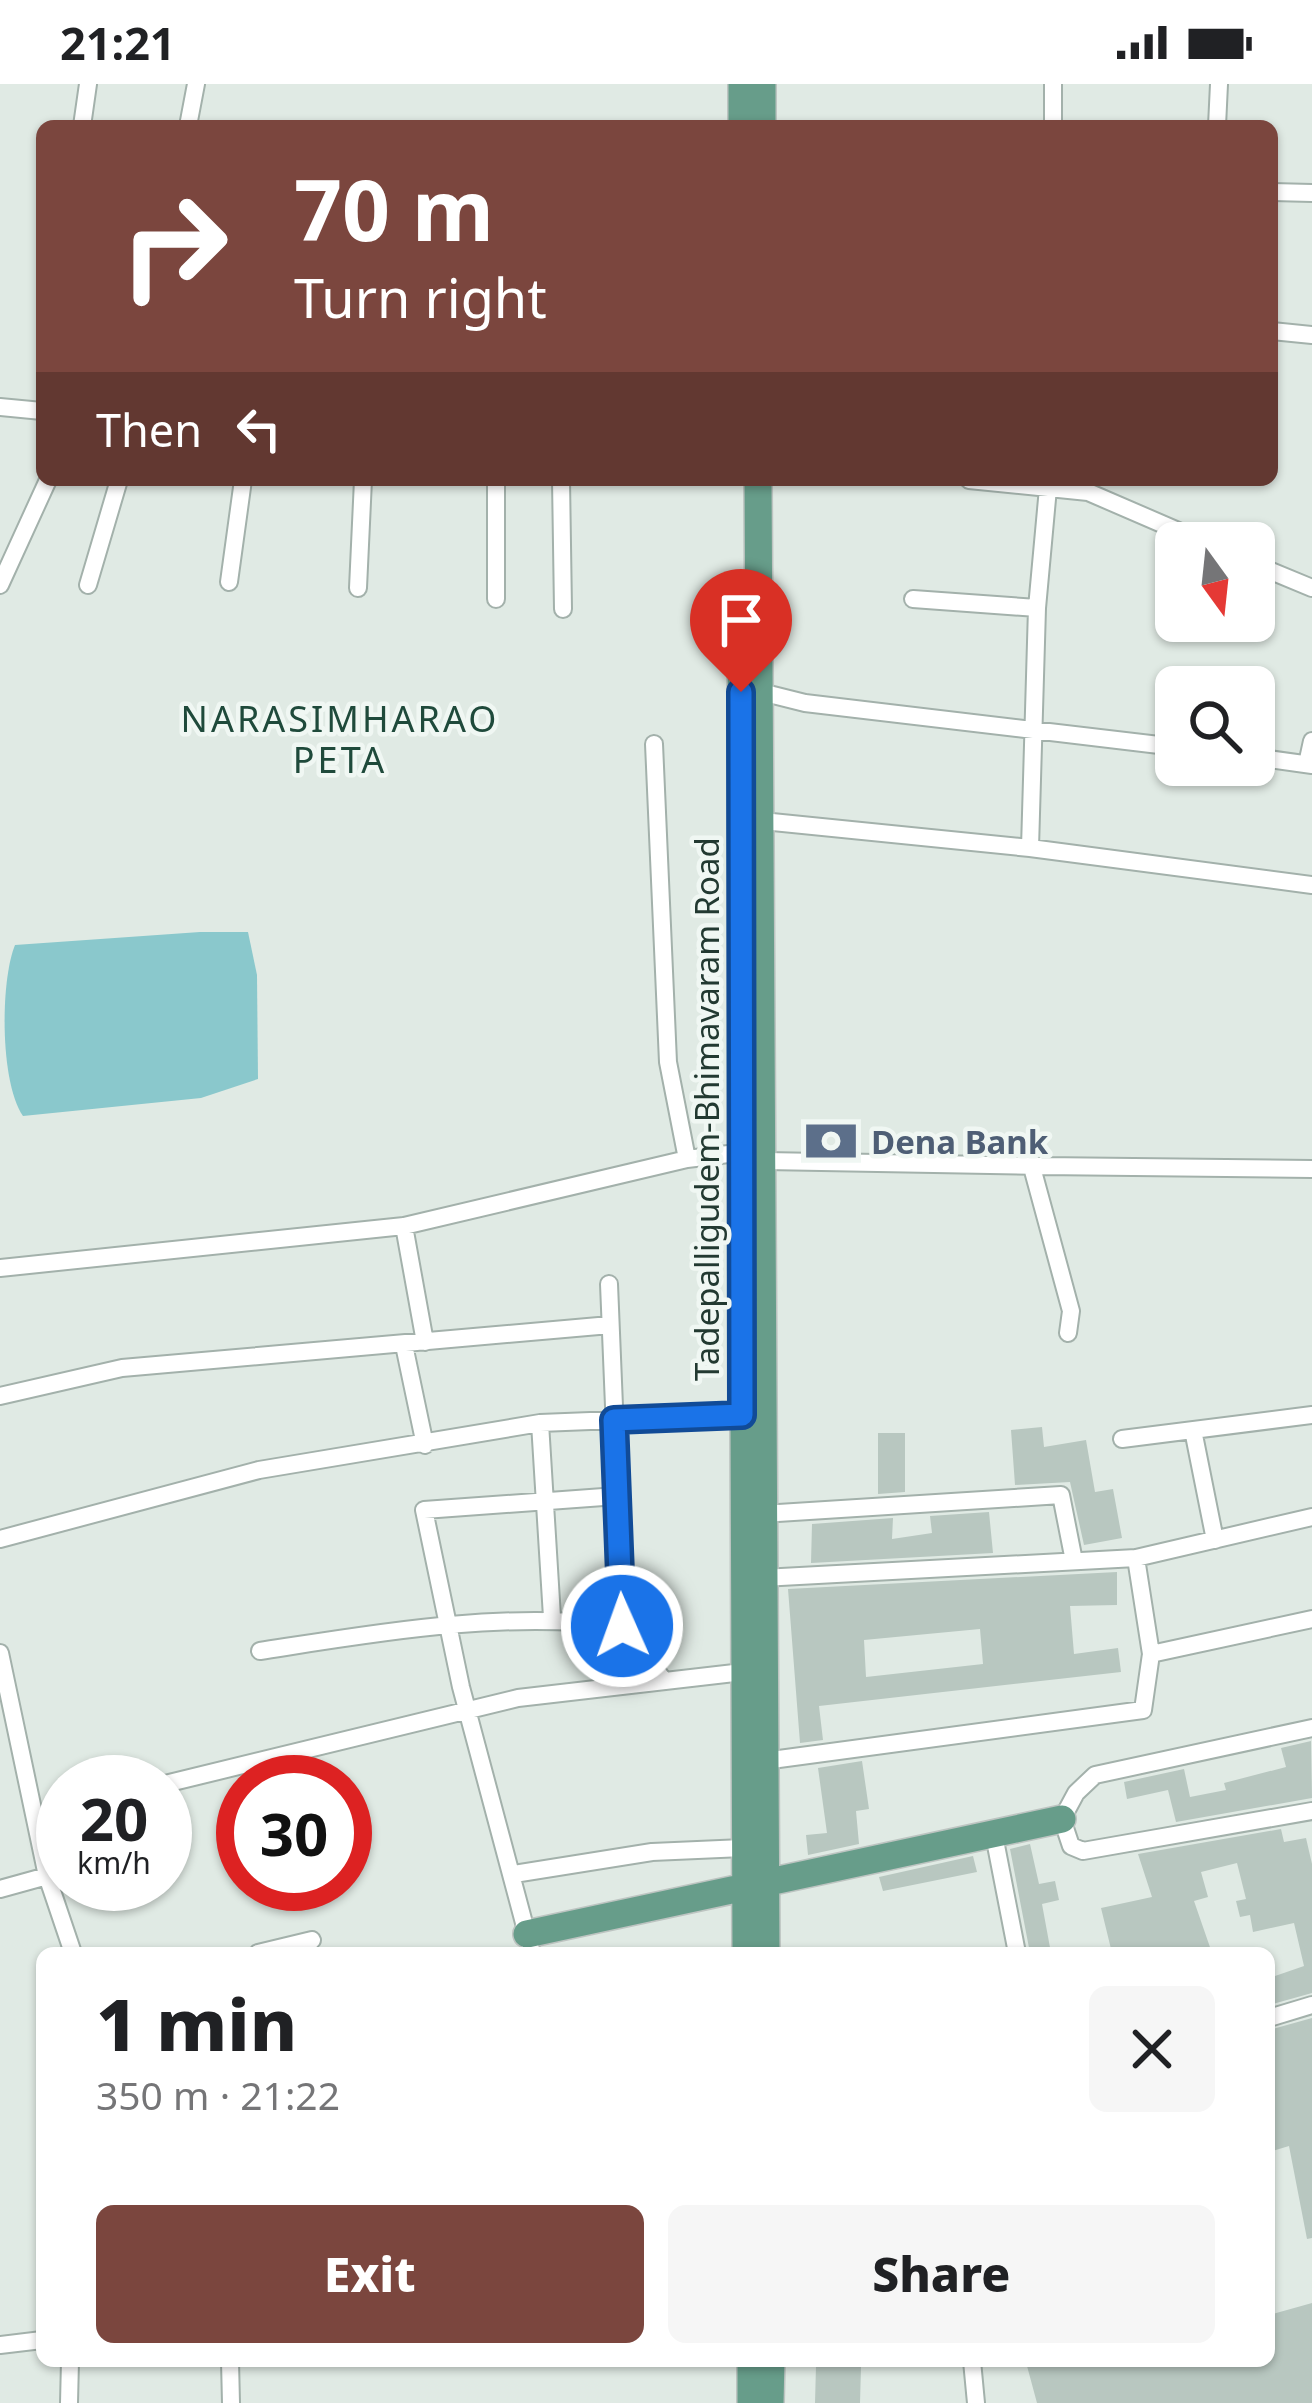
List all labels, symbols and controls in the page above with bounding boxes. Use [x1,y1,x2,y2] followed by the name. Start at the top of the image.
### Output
[60,12,176,73] text: 21:21
[294,151,494,266] text: 70 m
[96,168,252,324] icon: right
[294,260,547,334] text: Turn right
[226,396,292,462] icon: left
[96,399,202,460] text: Then
[1155,522,1275,642] north arrow
[1155,522,1275,786] map controls
[690,569,792,692] pin
[708,587,774,653] icon: arrive
[1155,666,1275,786] button: search
[181,694,499,784] district label: NARASIMHARAO PETA
[684,837,729,1381] street label: Tadepalligudem-Bhimavaram Road
[802,1112,860,1170] bank icon: Dena Bank
[871,1119,1049,1164] place label: Dena Bank
[559,1563,685,1689] position arrow
[216,1755,372,1911] speed limit sign: 30
[80,1777,148,1859] text: 20
[77,1842,151,1883] text: km/h
[96,1974,297,2072] text: 1 min
[1089,1986,1215,2112] button: close
[96,2068,340,2121] text: 350 m · 21:22
[96,2205,644,2343] button: Exit
[668,2205,1215,2343] button: Share

